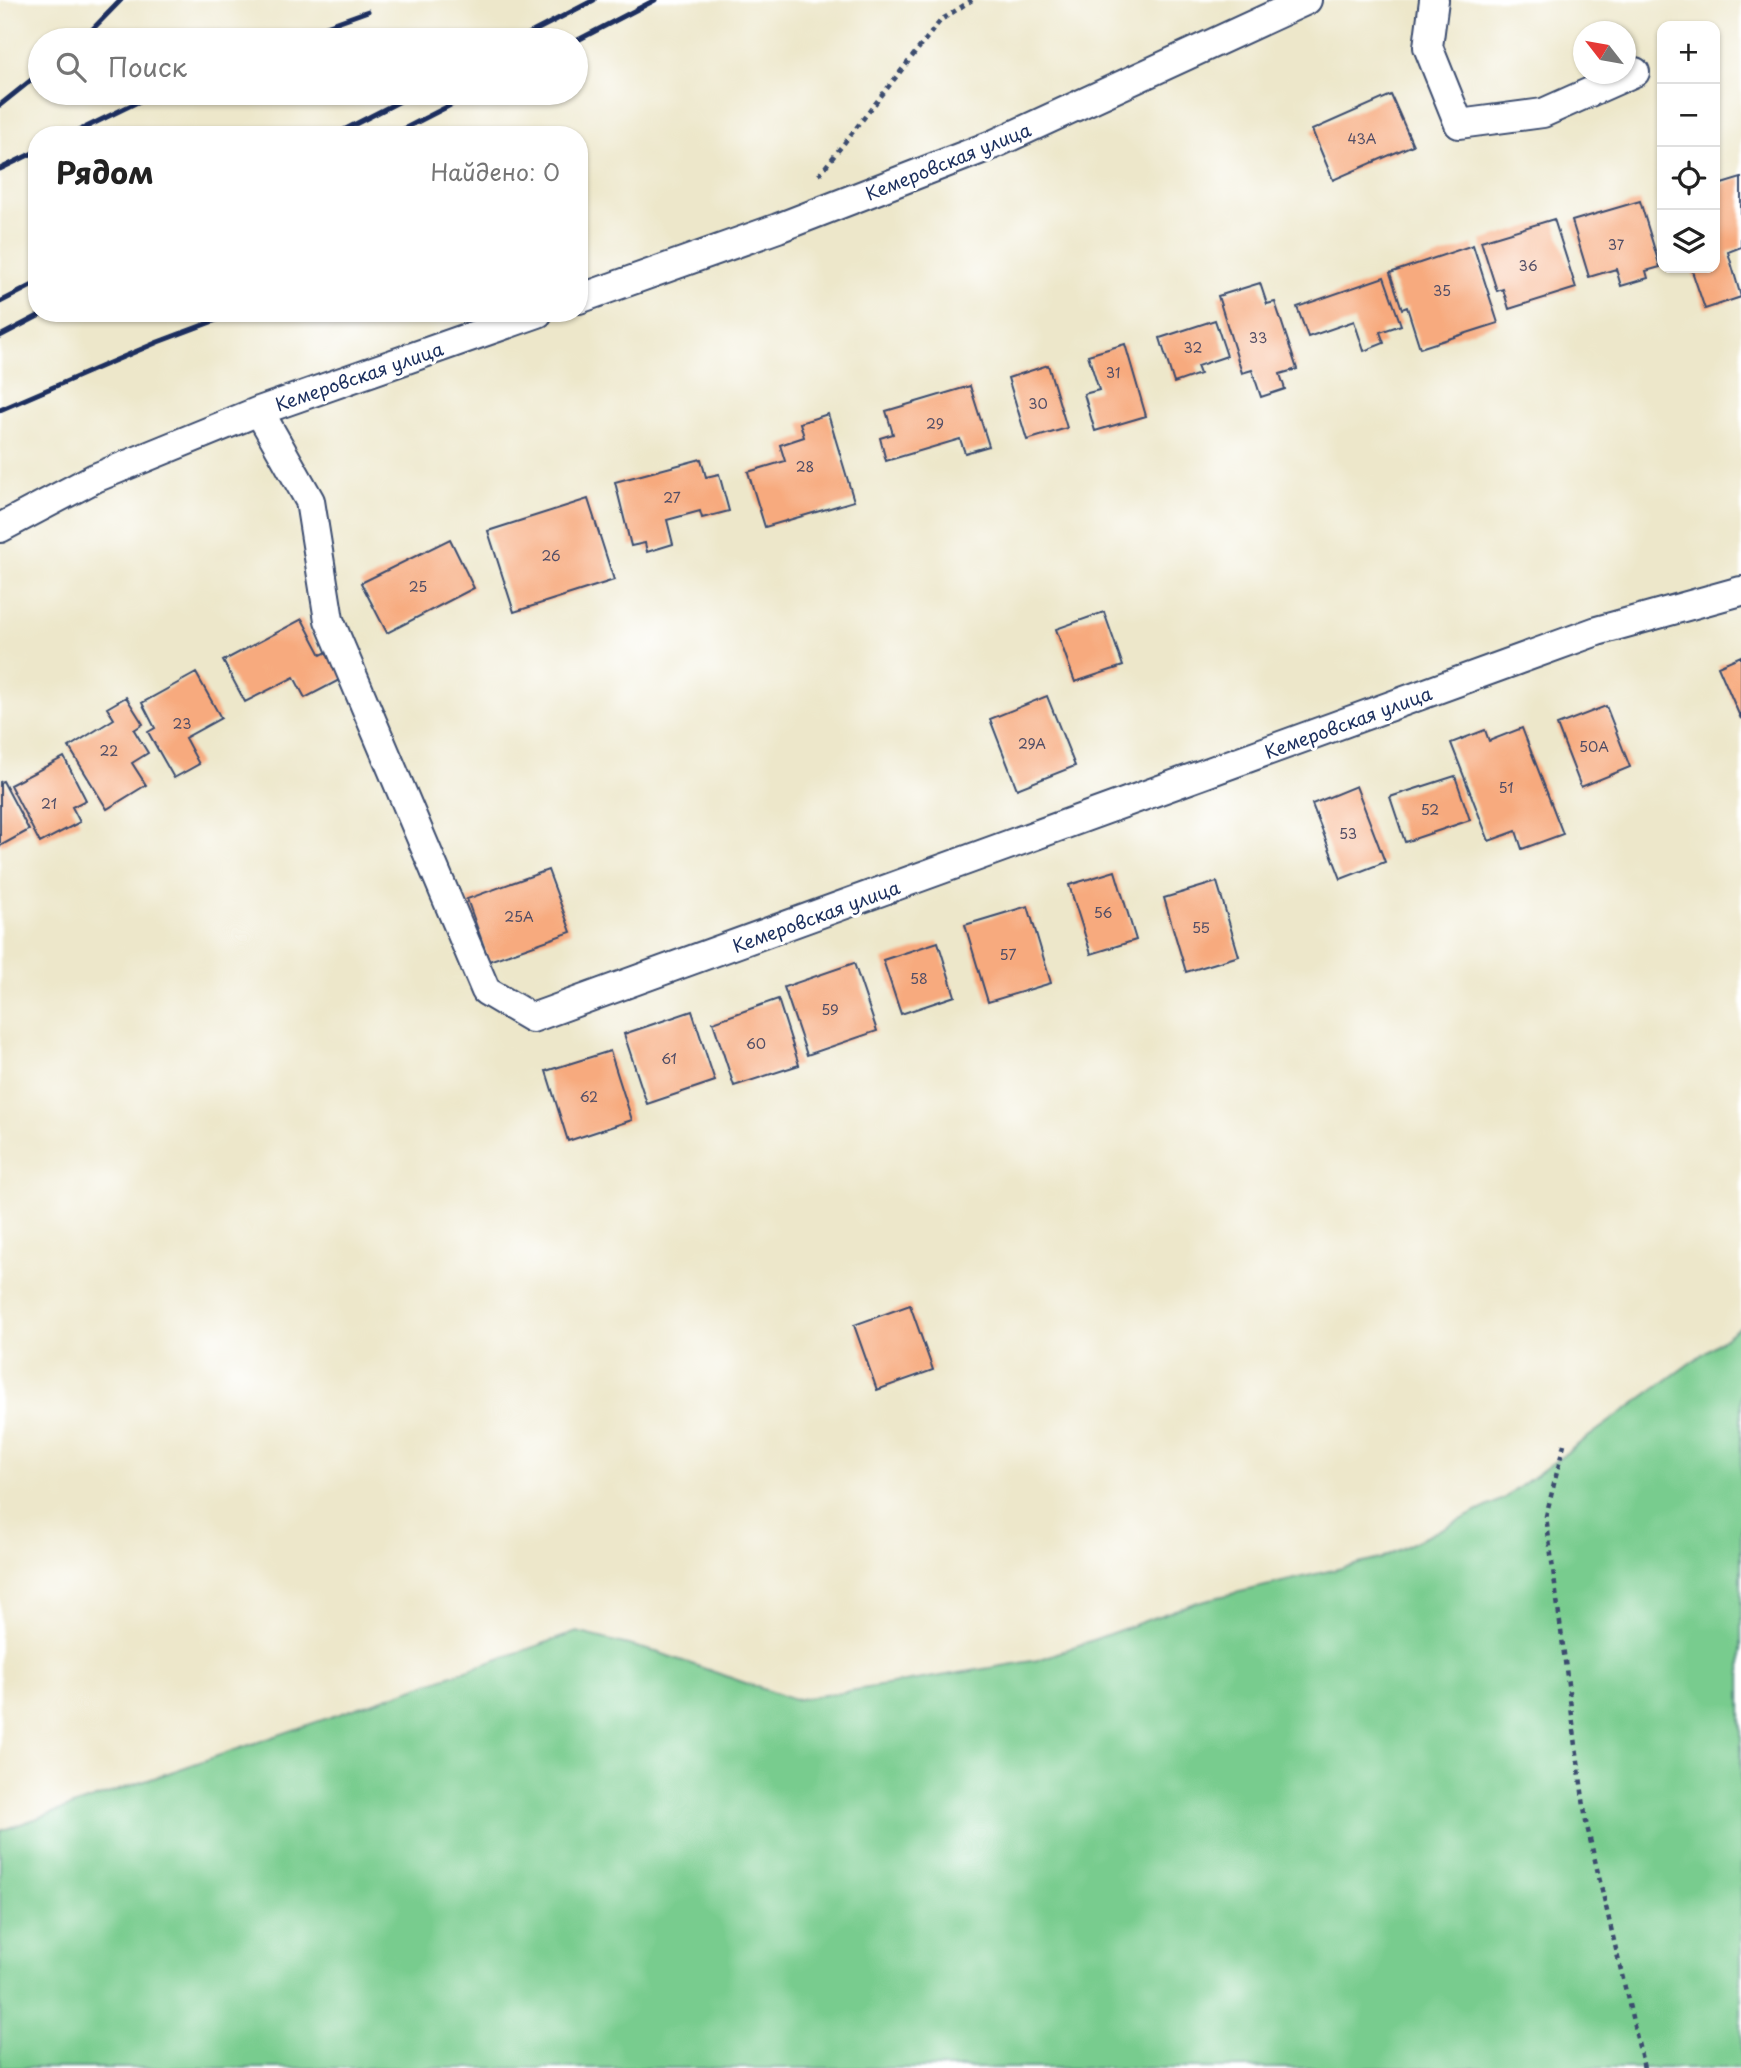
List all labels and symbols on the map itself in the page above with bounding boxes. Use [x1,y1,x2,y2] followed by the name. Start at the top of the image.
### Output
[1573,21,1636,84] north arrow
[861,115,1035,207] street label: Кемеровская улица
[1348,128,1377,149] house number: 43А
[1608,234,1625,255] house number: 37
[1518,255,1538,276] house number: 36
[1433,280,1451,301] house number: 35
[1249,327,1267,348] house number: 33
[271,334,447,417] street label: Кемеровская улица
[1184,337,1202,358] house number: 32
[1106,362,1120,383] house number: 31
[1028,393,1048,414] house number: 30
[926,413,944,434] house number: 29
[796,456,814,477] house number: 28
[663,487,681,508] house number: 27
[541,545,561,566] house number: 26
[409,576,427,597] house number: 25
[1261,679,1436,765] street label: Кемеровская улица
[173,713,191,734] house number: 23
[1018,733,1046,754] house number: 29А
[1579,736,1609,757] house number: 50А
[100,740,118,761] house number: 22
[1499,777,1513,798] house number: 51
[41,793,57,814] house number: 21
[1421,799,1439,820] house number: 52
[1339,823,1357,844] house number: 53
[729,873,904,959] street label: Кемеровская улица
[1094,902,1113,923] house number: 56
[504,906,534,927] house number: 25А
[1192,917,1210,938] house number: 55
[1000,944,1016,965] house number: 57
[910,968,928,989] house number: 58
[821,999,839,1020] house number: 59
[746,1033,766,1054] house number: 60
[661,1048,677,1069] house number: 61
[580,1086,598,1107] house number: 62

